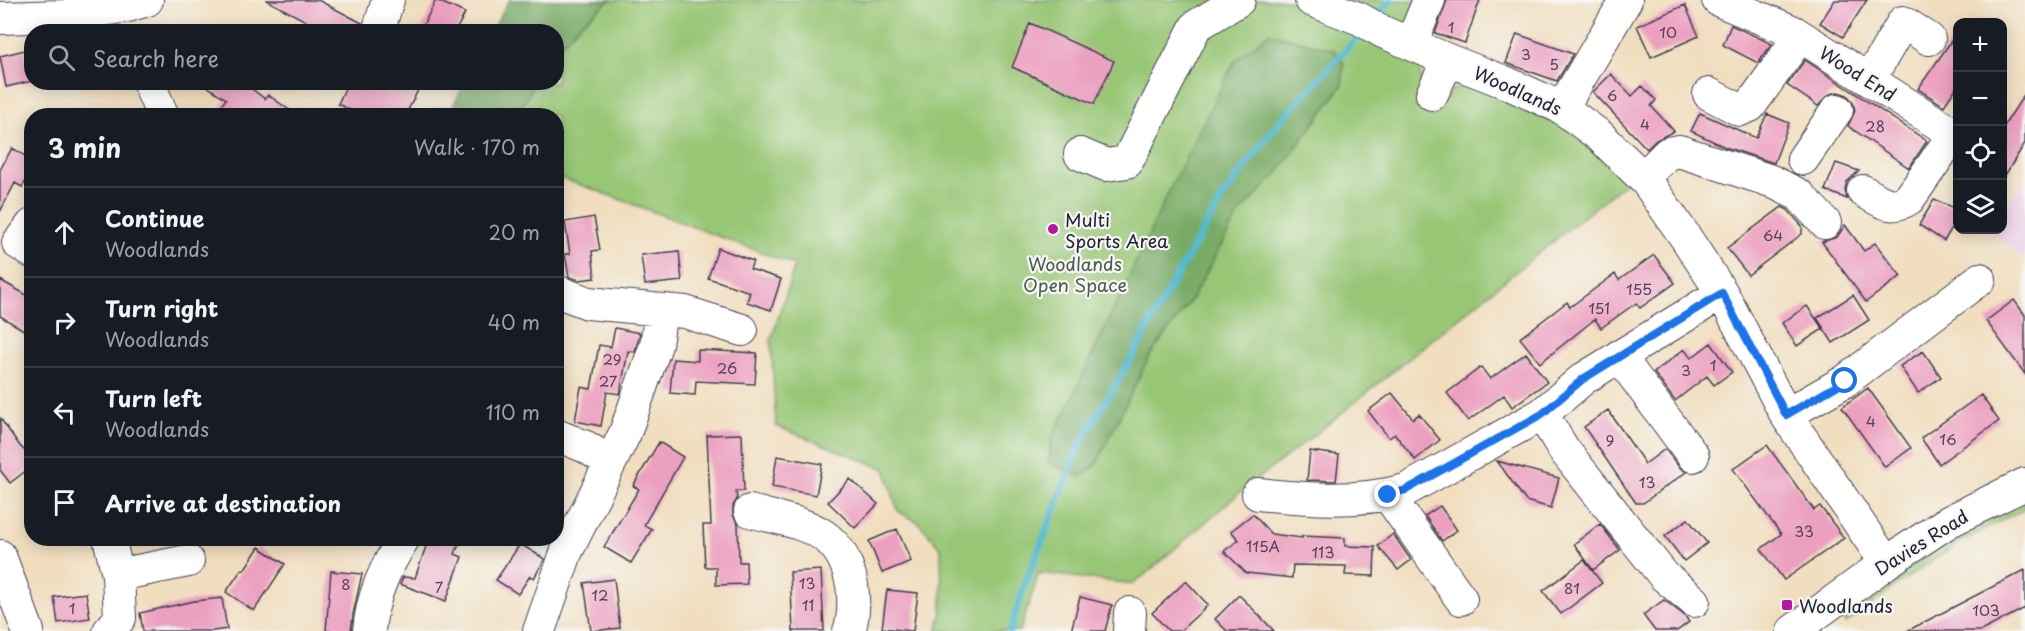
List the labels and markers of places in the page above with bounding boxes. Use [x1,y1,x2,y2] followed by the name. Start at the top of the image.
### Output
[1065,206,1169,254] place label: Multi Sports Area
[1046,222,1060,236] marker: Multi Sports Area
[1799,592,1893,619] place label: Woodlands
[1780,598,1794,612] marker: Woodlands

